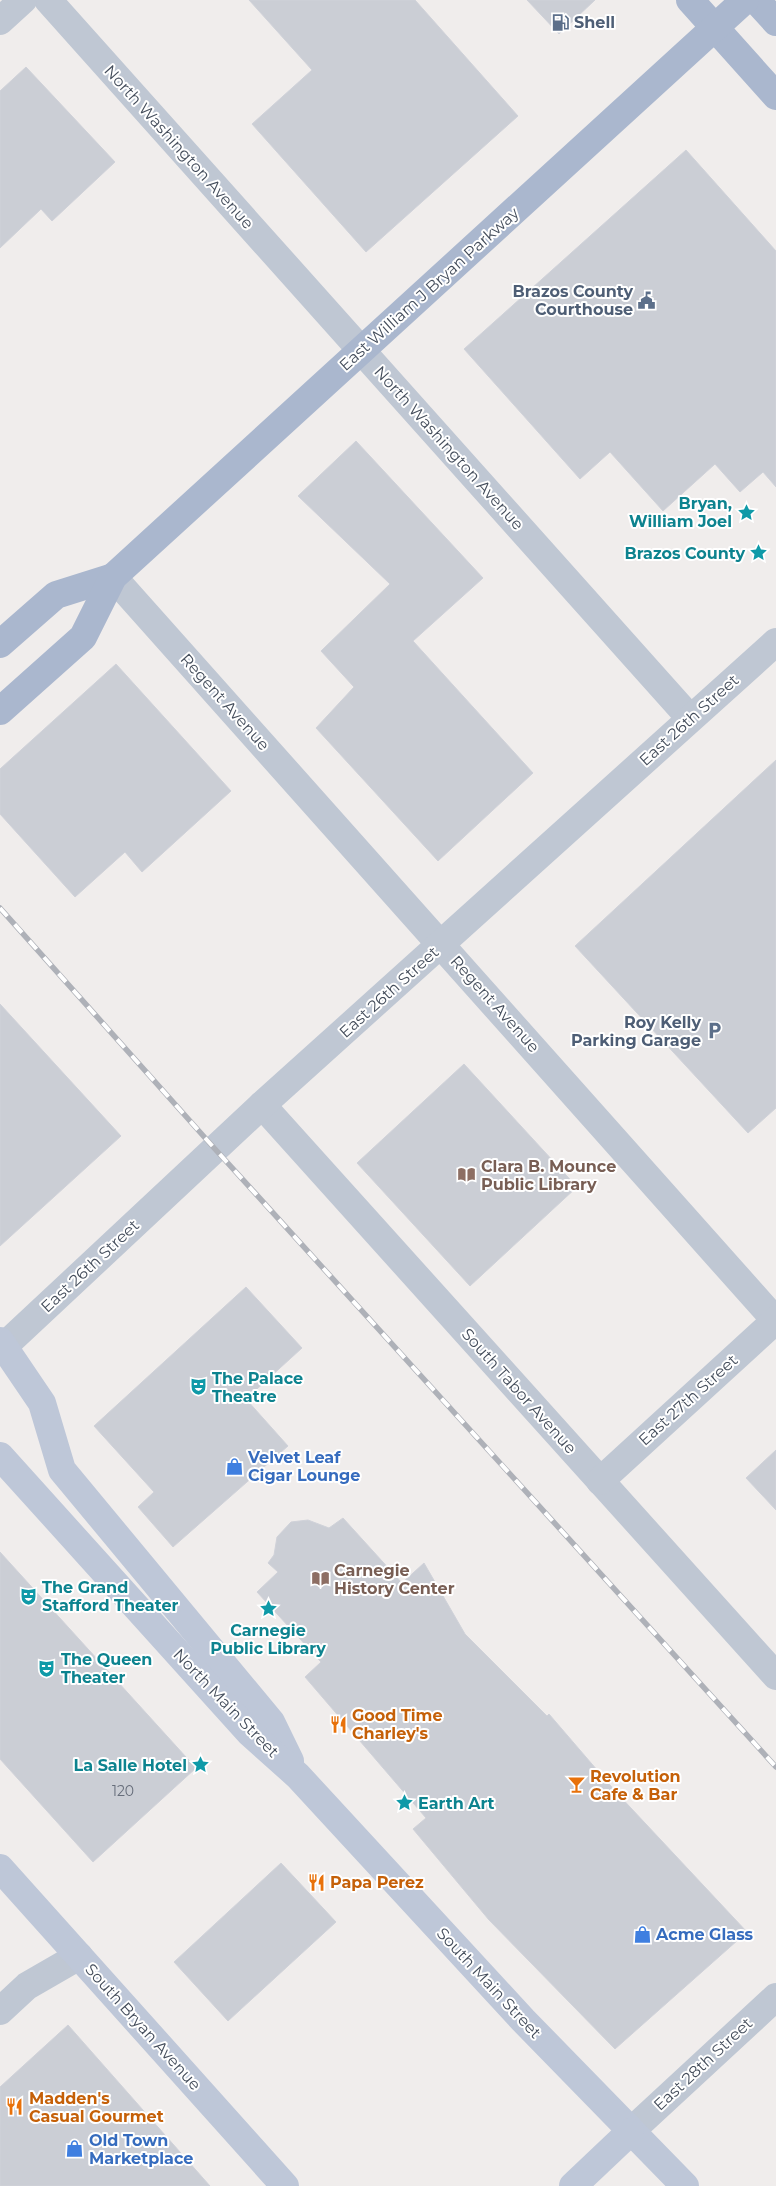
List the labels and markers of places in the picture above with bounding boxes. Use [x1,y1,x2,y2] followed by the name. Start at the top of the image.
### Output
[550,12,570,32] fuel station icon: Shell
[574,13,615,32] place label: Shell
[513,282,633,319] place label: Brazos County Courthouse
[637,290,657,310] public building icon: Brazos County Courthouse
[629,494,732,531] place label: Bryan, William Joel
[736,502,756,522] place icon: Bryan, William Joel
[749,543,769,563] place icon: Brazos County
[625,544,745,563] place label: Brazos County
[571,1013,701,1050] place label: Roy Kelly Parking Garage
[705,1021,725,1041] parking icon: Roy Kelly Parking Garage
[481,1157,616,1194] place label: Clara B. Mounce Public Library
[457,1165,477,1185] library icon: Clara B. Mounce Public Library
[212,1369,303,1406] place label: The Palace Theatre
[188,1377,208,1397] theatre icon: The Palace Theatre
[247,1448,360,1485] place label: Velvet Leaf Cigar Lounge
[224,1456,244,1476] shop icon: Velvet Leaf Cigar Lounge
[334,1561,455,1598] place label: Carnegie History Center
[310,1569,330,1589] library icon: Carnegie History Center
[42,1578,179,1615] place label: The Grand Stafford Theater
[18,1586,38,1606] theatre icon: The Grand Stafford Theater
[258,1599,278,1619] place icon: Carnegie Public Library
[210,1621,326,1658] place label: Carnegie Public Library
[61,1650,152,1687] place label: The Queen Theater
[37,1658,57,1678] theatre icon: The Queen Theater
[352,1706,443,1743] place label: Good Time Charley's
[328,1714,348,1734] restaurant icon: Good Time Charley's
[191,1755,211,1775] place icon: La Salle Hotel
[74,1756,187,1775] place label: La Salle Hotel
[590,1767,681,1804] place label: Revolution Cafe & Bar
[566,1775,586,1795] bar icon: Revolution Cafe & Bar
[394,1793,414,1813] place icon: Earth Art
[418,1794,495,1813] place label: Earth Art
[306,1872,326,1892] restaurant icon: Papa Perez
[330,1873,424,1892] place label: Papa Perez
[632,1924,652,1944] shop icon: Acme Glass
[655,1925,754,1944] place label: Acme Glass
[29,2089,164,2126] place label: Madden's Casual Gourmet
[5,2097,25,2117] restaurant icon: Madden's Casual Gourmet
[89,2131,193,2168] place label: Old Town Marketplace
[65,2139,85,2159] shop icon: Old Town Marketplace

